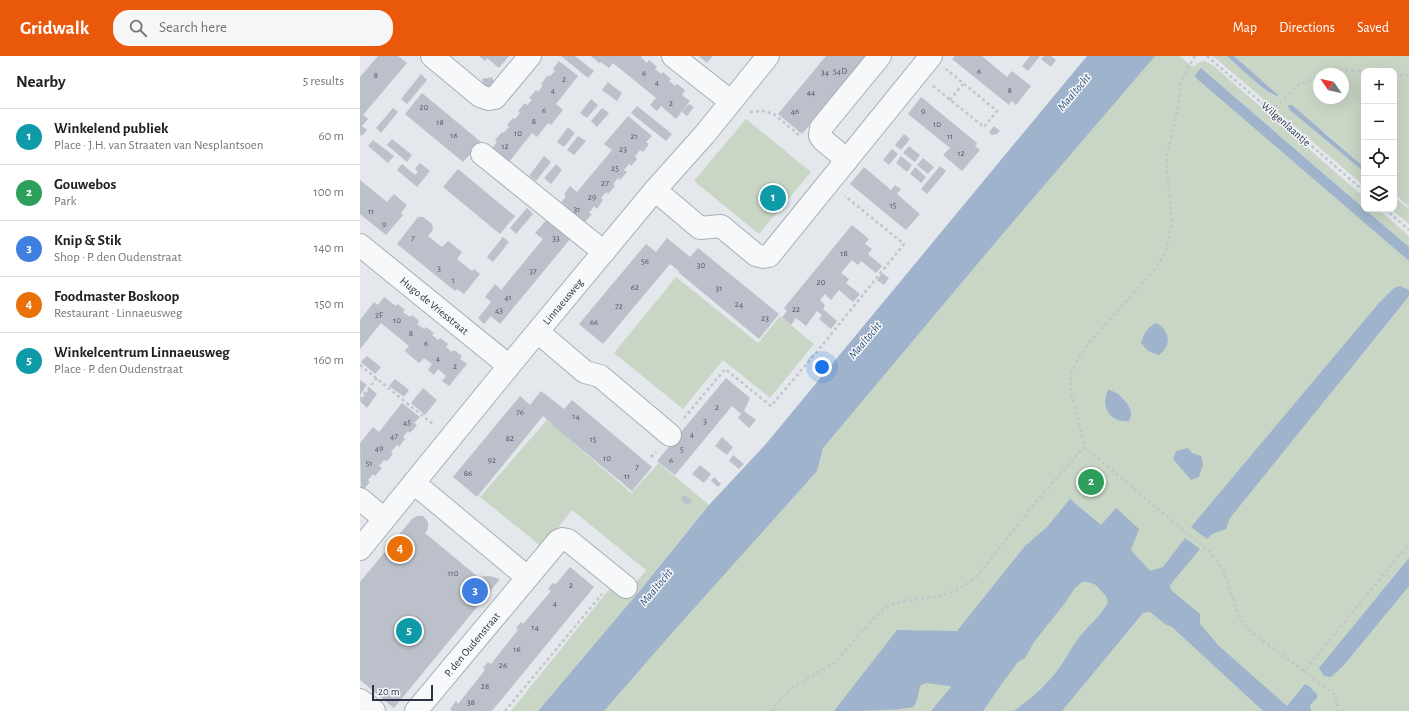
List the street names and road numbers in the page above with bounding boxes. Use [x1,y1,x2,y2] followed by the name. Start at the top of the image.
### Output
[1259,100,1313,148] street label: Wilgenlaantje
[398,275,471,337] street label: Hugo de Vriesstraat
[541,276,585,326] street label: Linnaeusweg
[442,610,502,679] street label: P. den Oudenstraat

